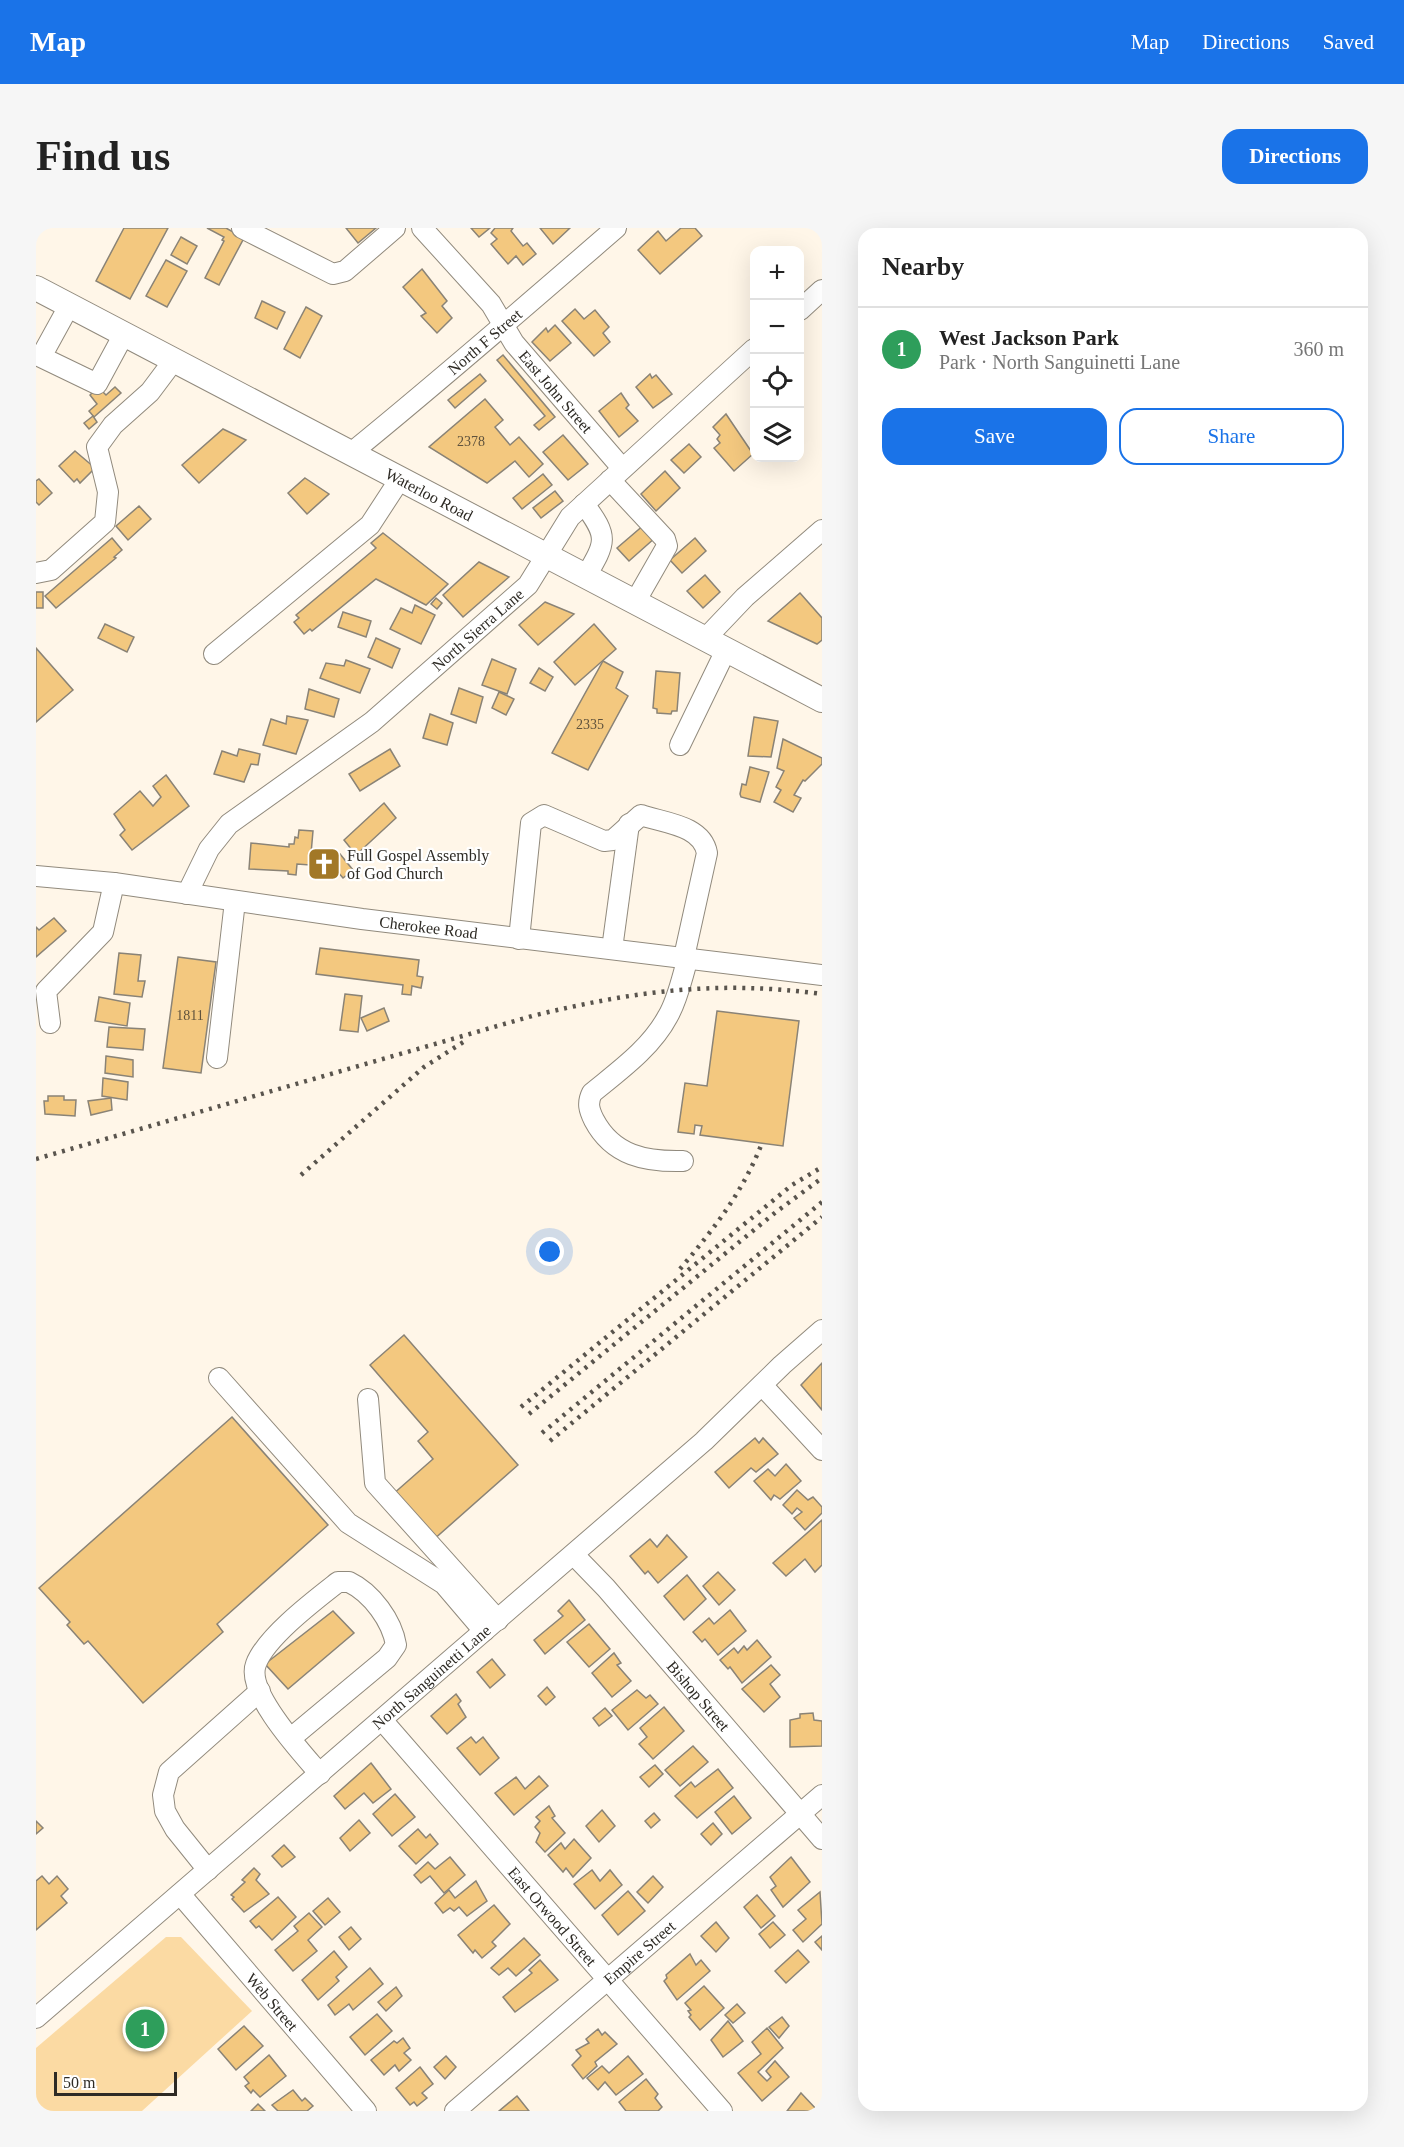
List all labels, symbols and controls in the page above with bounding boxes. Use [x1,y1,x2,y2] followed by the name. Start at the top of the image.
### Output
[30,26,86,57] text: Map
[1131,30,1169,54] text: Map
[1202,30,1290,54] text: Directions
[1323,30,1374,54] text: Saved
[1222,129,1368,184] button: Directions
[36,133,170,179] text: Find us
[750,246,804,462] map controls
[750,246,804,300] button: +
[882,252,964,281] text: Nearby
[750,300,804,354] button: −
[444,305,525,378] street label: North F Street
[939,325,1119,350] text: West Jackson Park
[897,338,907,360] text: 1
[1293,338,1344,360] text: 360 m
[515,347,596,437] street label: East John Street
[939,351,1180,373] text: Park · North Sanguinetti Lane
[750,354,804,408] button: locate
[750,408,804,462] button: layers
[882,408,1107,465] button: Save
[1119,408,1344,465] button: Share
[457,434,485,449] house number: 2378
[383,465,476,524] street label: Waterloo Road
[429,585,527,674] street label: North Sierra Lane
[576,717,604,732] house number: 2335
[306,846,342,882] church icon: Full Gospel Assembly of God Church
[347,847,489,882] place label: Full Gospel Assembly of God Church
[378,913,479,942] street label: Cherokee Road
[176,1008,204,1023] house number: 1811
[535,1237,564,1266] your location
[369,1622,494,1733] street label: North Sanguinetti Lane
[664,1658,733,1735] street label: Bishop Street
[505,1864,600,1970] street label: East Orwood Street
[600,1917,679,1988] street label: Empire Street
[243,1970,302,2035] street label: Web Street
[126,2006,164,2052] pin: 1
[54,2069,177,2096] scale bar
[63,2074,95,2091] text: 50 m

